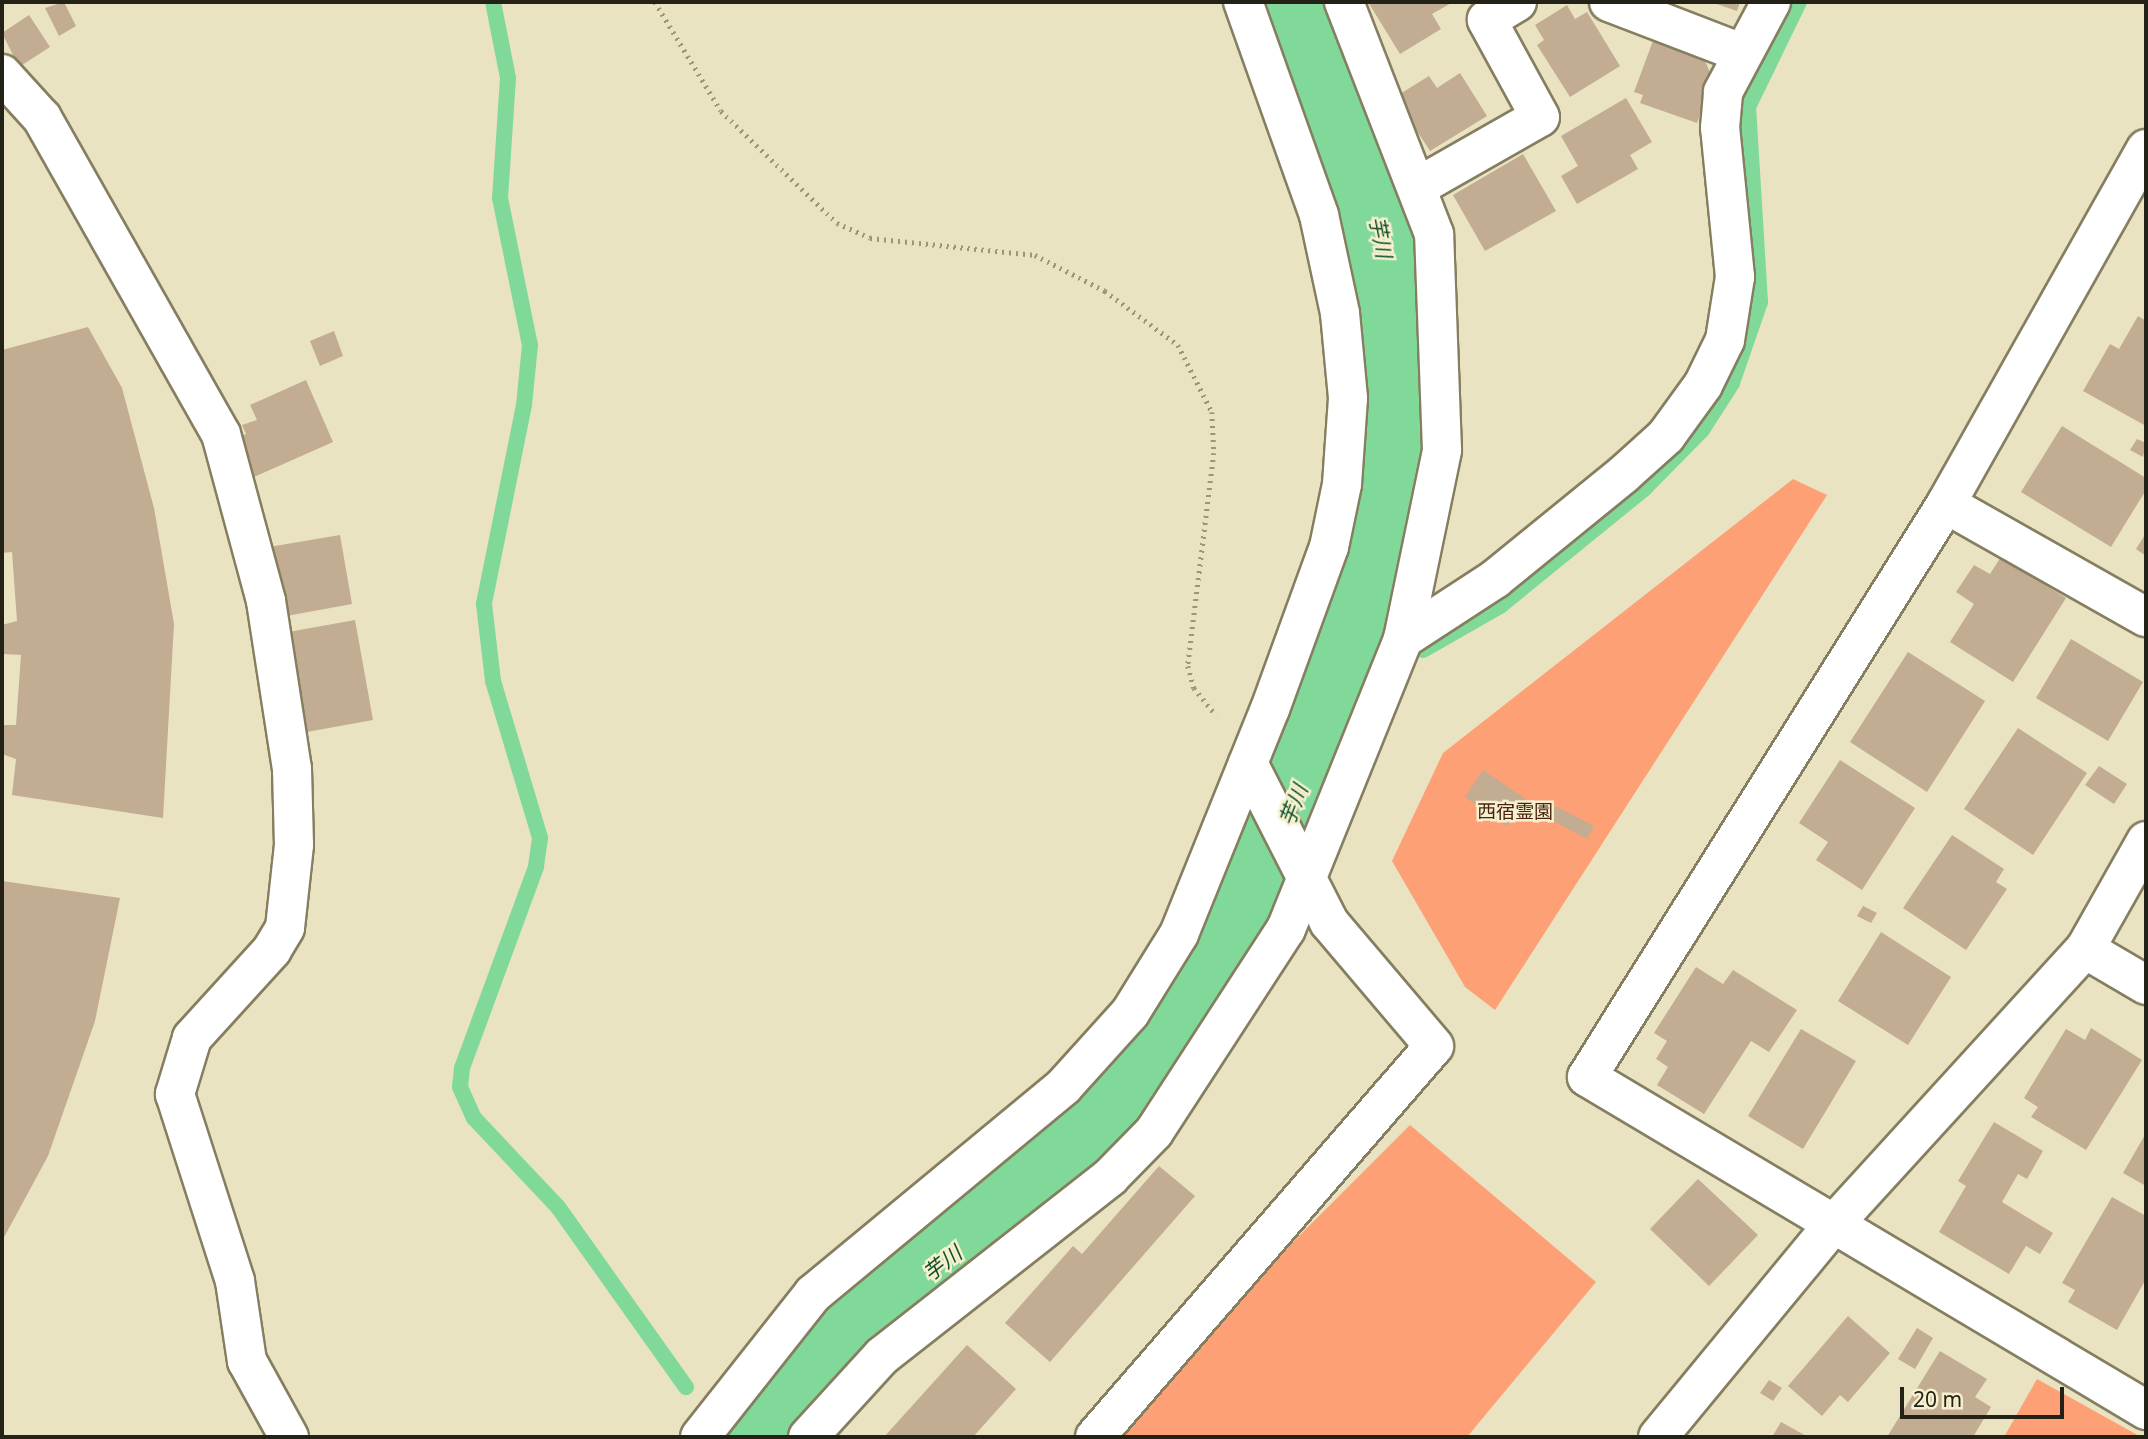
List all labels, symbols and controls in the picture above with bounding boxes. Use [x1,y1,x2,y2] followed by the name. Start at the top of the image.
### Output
[1365,214,1397,260] water label: 芋川
[1274,781,1312,829] water label: 芋川
[1477,801,1553,823] park label: 西宿霊園
[918,1240,966,1286] water label: 芋川
[1903,1372,2068,1416] scale bar
[1913,1385,1962,1413] text: 20 m

